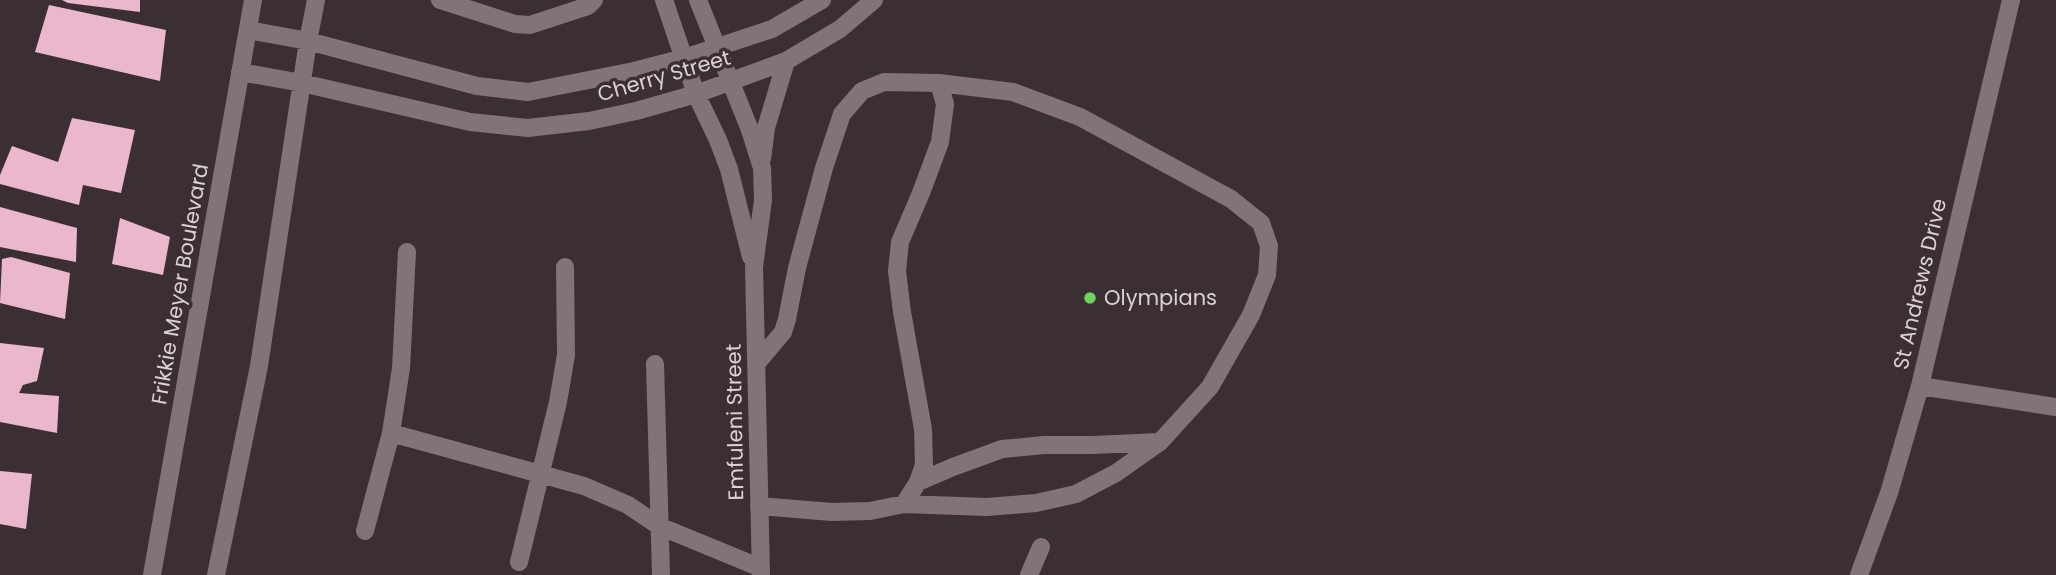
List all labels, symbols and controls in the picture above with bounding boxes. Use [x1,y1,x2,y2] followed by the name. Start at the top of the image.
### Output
[594,43,734,108] street label: Cherry Street
[144,161,215,407] street label: Frikkie Meyer Boulevard
[1886,196,1953,372] street label: St Andrews Drive
[1104,283,1217,312] place label: Olympians
[1082,290,1098,306] marker: Olympians
[719,343,750,501] street label: Emfuleni Street

